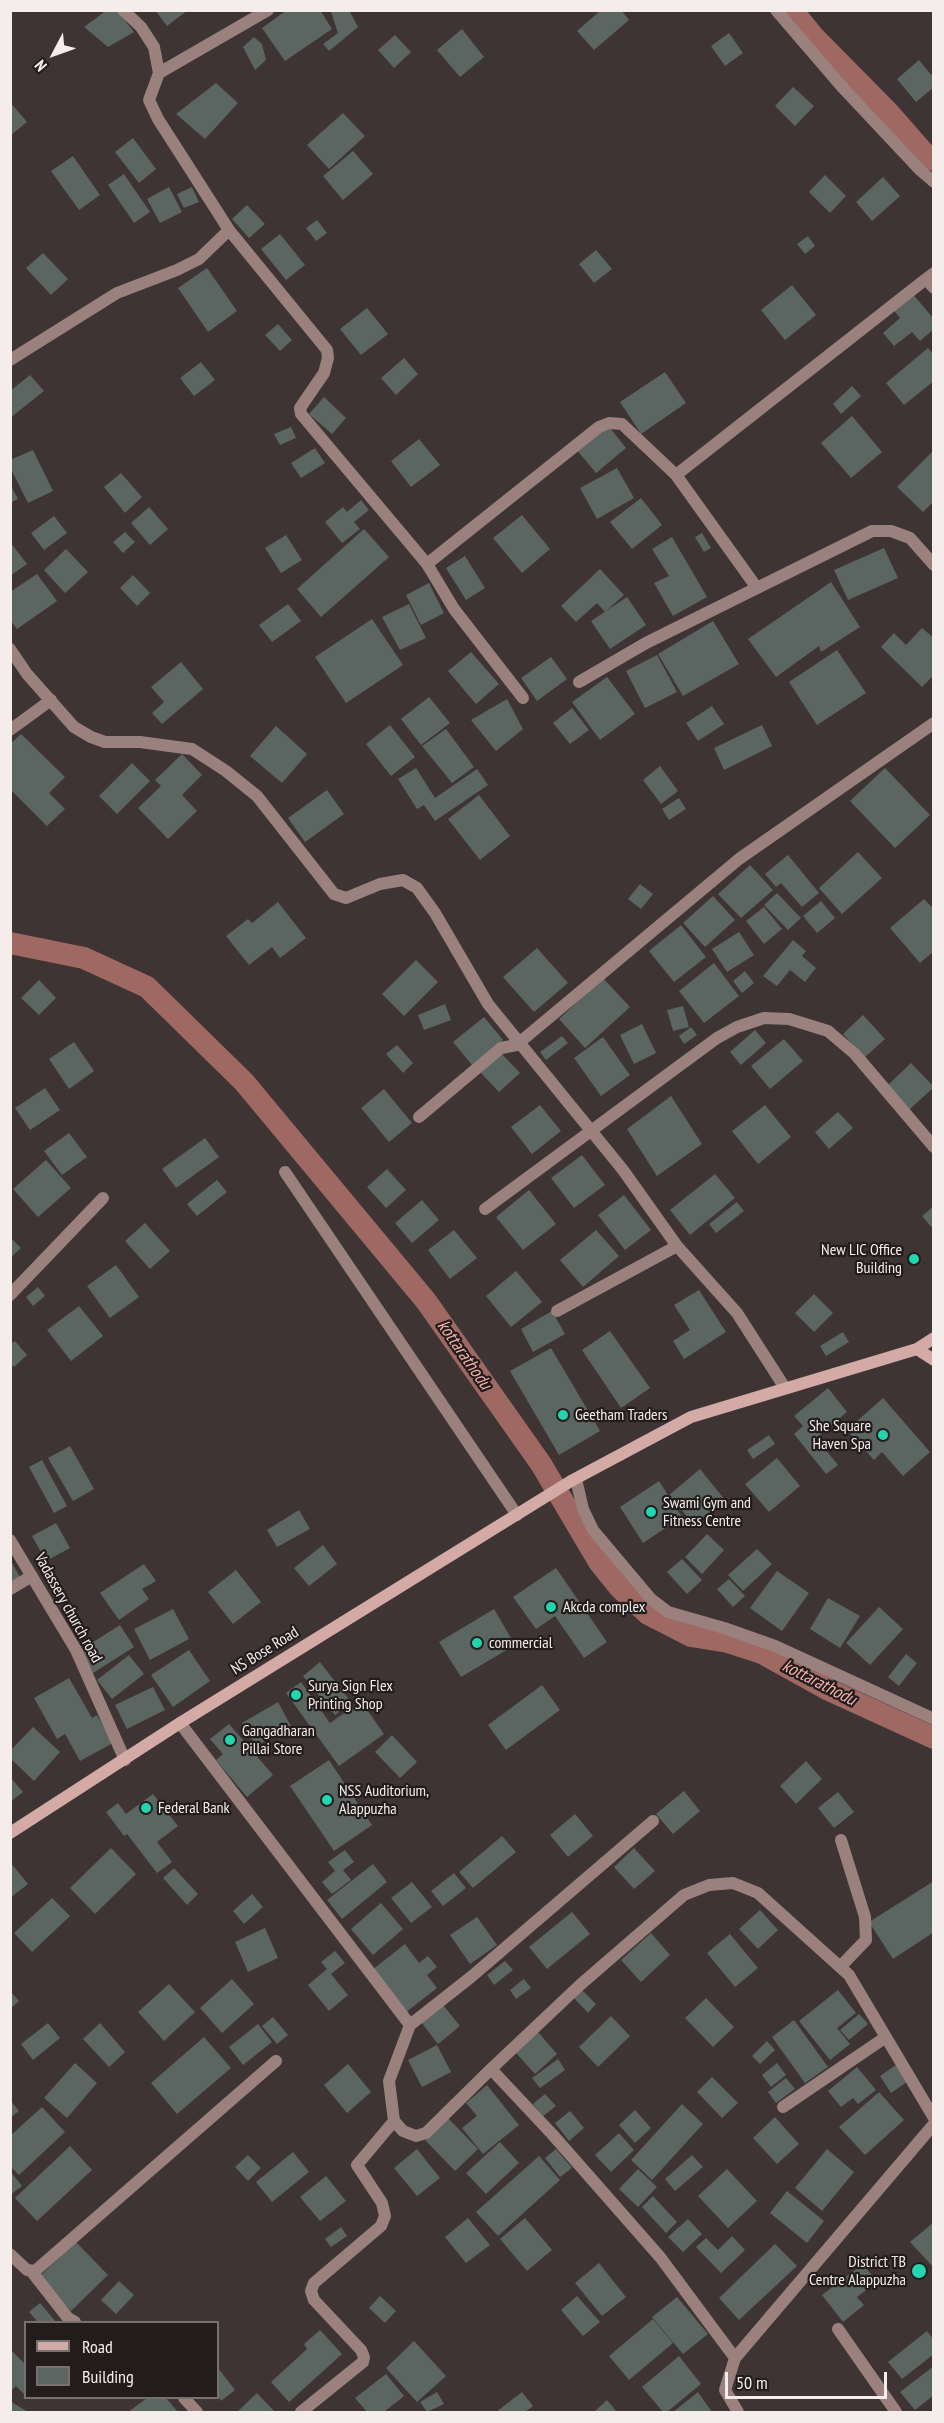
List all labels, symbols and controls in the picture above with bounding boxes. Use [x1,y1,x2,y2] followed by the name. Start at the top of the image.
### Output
[24,24,84,84] north arrow
[30,56,51,76] text: N
[821,1240,902,1278] place label: New LIC Office Building
[907,1252,921,1266] marker: New LIC Office Building
[432,1316,496,1394] water label: kottarathodu
[575,1405,668,1425] place label: Geetham Traders
[556,1408,570,1422] marker: Geetham Traders
[809,1416,871,1454] place label: She Square Haven Spa
[876,1428,890,1442] marker: She Square Haven Spa
[663,1493,751,1531] place label: Swami Gym and Fitness Centre
[644,1505,658,1519] marker: Swami Gym and Fitness Centre
[30,1550,106,1666] street label: Vadassery church road
[563,1597,645,1617] place label: Akcda complex
[544,1600,558,1614] marker: Akcda complex
[228,1623,302,1679] street label: NS Bose Road
[489,1633,552,1653] place label: commercial
[470,1636,484,1650] marker: commercial
[778,1655,860,1711] water label: kottarathodu
[308,1676,393,1714] place label: Surya Sign Flex Printing Shop
[289,1688,303,1702] marker: Surya Sign Flex Printing Shop
[242,1721,315,1759] place label: Gangadharan Pillai Store
[223,1733,237,1747] marker: Gangadharan Pillai Store
[339,1781,429,1819] place label: NSS Auditorium, Alappuzha
[320,1793,334,1807] marker: NSS Auditorium, Alappuzha
[158,1798,230,1818] place label: Federal Bank
[139,1801,153,1815] marker: Federal Bank
[809,2252,906,2290] place label: District TB Centre Alappuzha
[910,2262,928,2280] marker: District TB Centre Alappuzha
[24,2321,219,2399] legend
[82,2335,113,2358] text: Road
[728,2360,890,2398] scale bar
[82,2365,134,2388] text: Building
[736,2371,768,2394] text: 50 m

